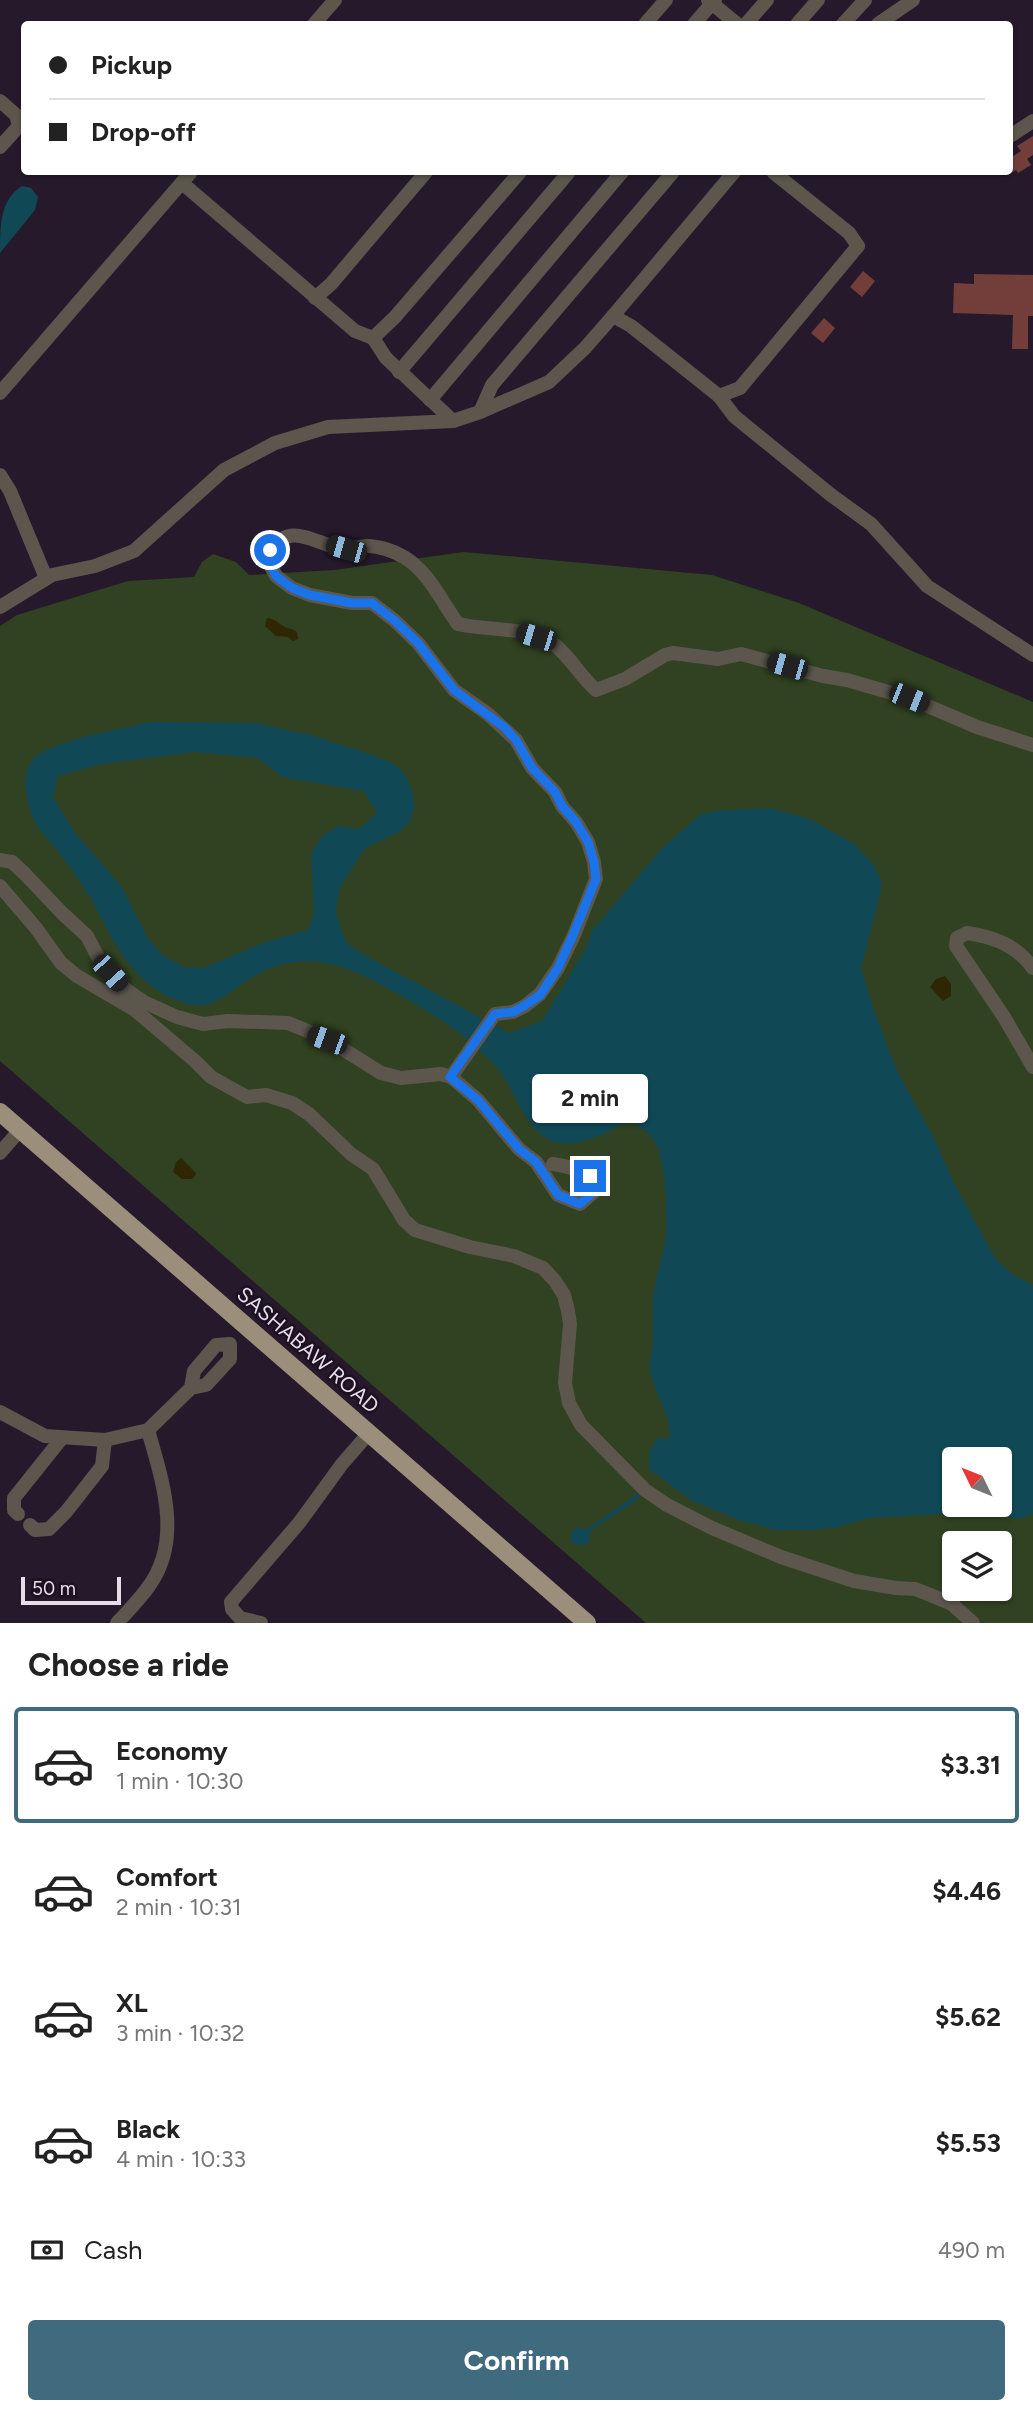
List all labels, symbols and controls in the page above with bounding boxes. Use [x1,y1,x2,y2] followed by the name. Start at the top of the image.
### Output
[91,49,172,81] text: Pickup
[91,116,196,148] text: Drop-off
[323,533,370,565] car
[254,534,286,566] route start
[513,621,560,653] car
[764,650,811,682] car
[886,680,933,716] car
[89,950,132,996] car
[304,1023,351,1057] car
[532,1074,648,1124] callout: 2 min
[561,1084,619,1112] text: 2 min
[574,1160,606,1192] route end
[232,1281,384,1418] street label: SASHABAW ROAD
[942,1447,1012,1517] north arrow
[942,1447,1012,1601] map controls
[942,1531,1012,1601] button: layers
[21,1574,121,1606] scale bar
[32,1577,76,1600] text: 50 m
[28,1646,229,1684] text: Choose a ride
[32,1734,95,1797] icon: car
[116,1735,228,1767] text: Economy
[940,1749,1001,1781] text: $3.31
[116,1767,243,1795] text: 1 min · 10:30
[32,1860,95,1923] icon: car
[116,1861,218,1893] text: Comfort
[932,1875,1001,1907] text: $4.46
[116,1893,242,1921] text: 2 min · 10:31
[32,1986,95,2049] icon: car
[116,1987,148,2019] text: XL
[935,2001,1001,2033] text: $5.62
[116,2019,245,2047] text: 3 min · 10:32
[32,2112,95,2175] icon: car
[116,2113,180,2145] text: Black
[935,2127,1001,2159] text: $5.53
[116,2145,246,2173] text: 4 min · 10:33
[28,2231,66,2269] icon: cash
[84,2234,143,2266] text: Cash
[938,2236,1005,2264] text: 490 m
[28,2320,1005,2400] button: Confirm

